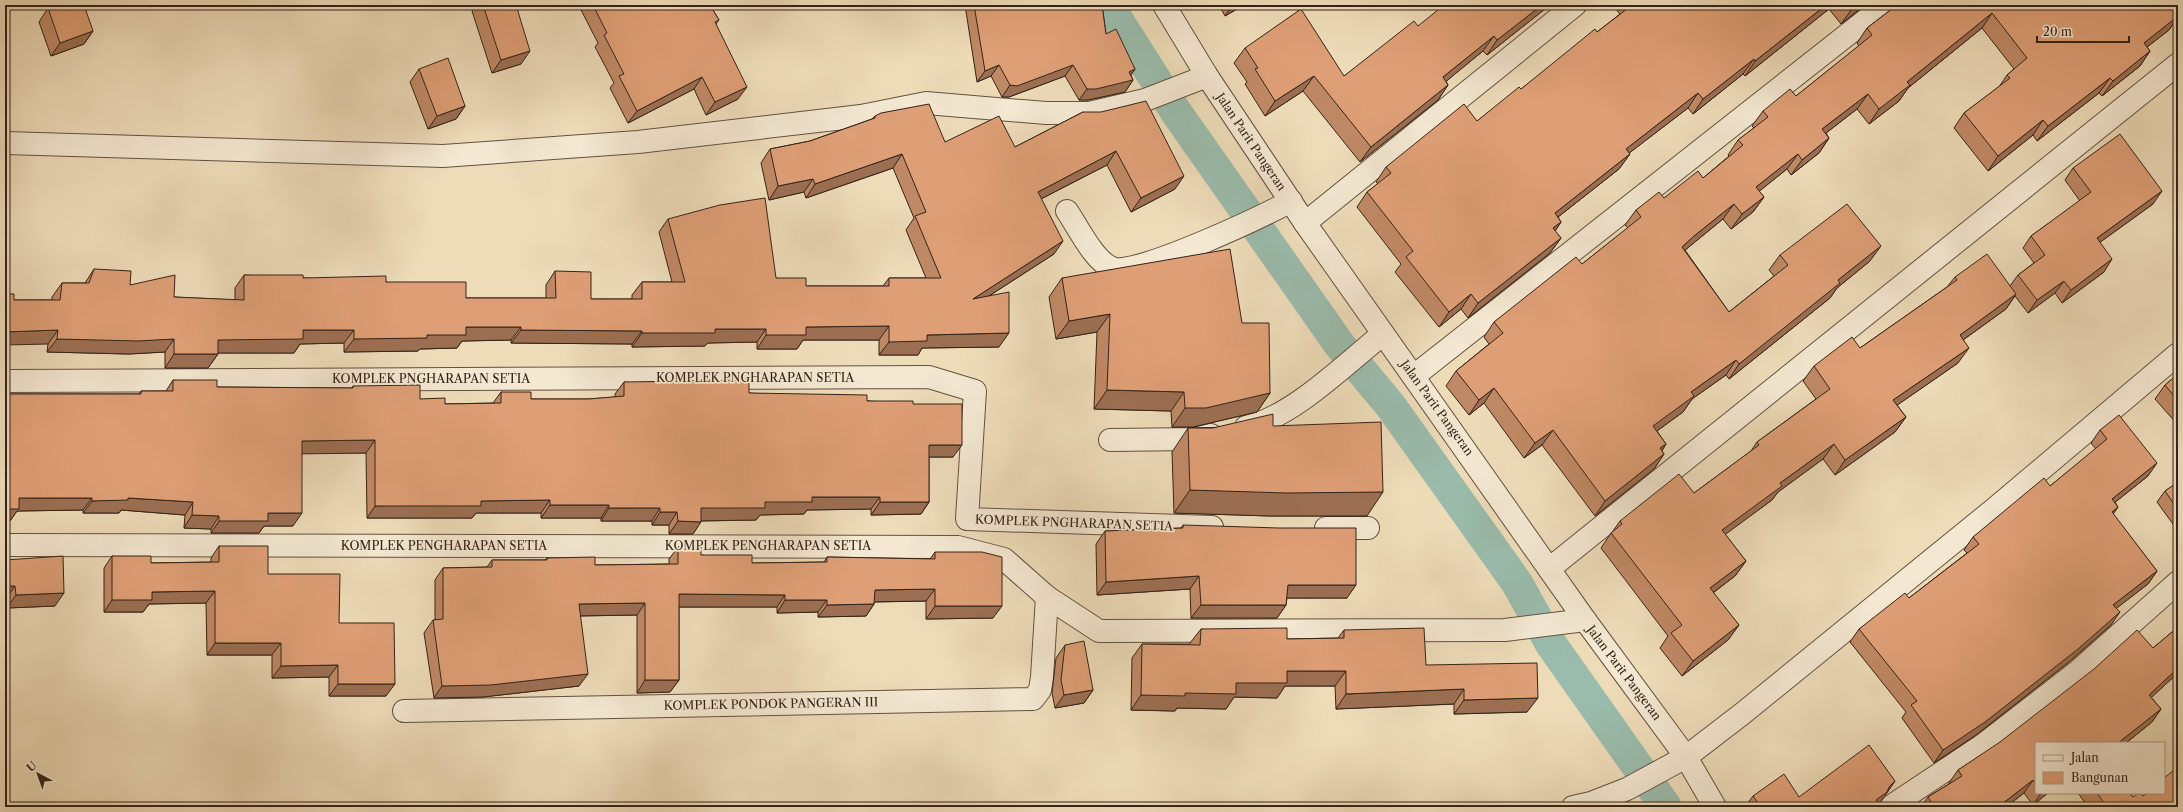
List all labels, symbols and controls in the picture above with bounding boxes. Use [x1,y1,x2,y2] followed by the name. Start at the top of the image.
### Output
[2037,18,2129,44] scale bar
[2043,24,2072,39] text: 20 m
[1212,88,1290,194] street label: Jalan Parit Pangeran
[1396,355,1477,459] street label: Jalan Parit Pangeran
[656,370,855,385] street label: KOMPLEK PNGHARAPAN SETIA
[332,371,531,386] street label: KOMPLEK PNGHARAPAN SETIA
[975,512,1174,533] street label: KOMPLEK PNGHARAPAN SETIA
[341,538,548,553] street label: KOMPLEK PENGHARAPAN SETIA
[665,538,872,553] street label: KOMPLEK PENGHARAPAN SETIA
[1583,621,1665,723] street label: Jalan Parit Pangeran
[664,694,878,713] street label: KOMPLEK PONDOK PANGERAN III
[2035,742,2165,794] legend
[2069,750,2099,765] text: Jalan
[18,754,58,794] north arrow
[23,758,39,775] text: U
[2071,770,2129,785] text: Bangunan

